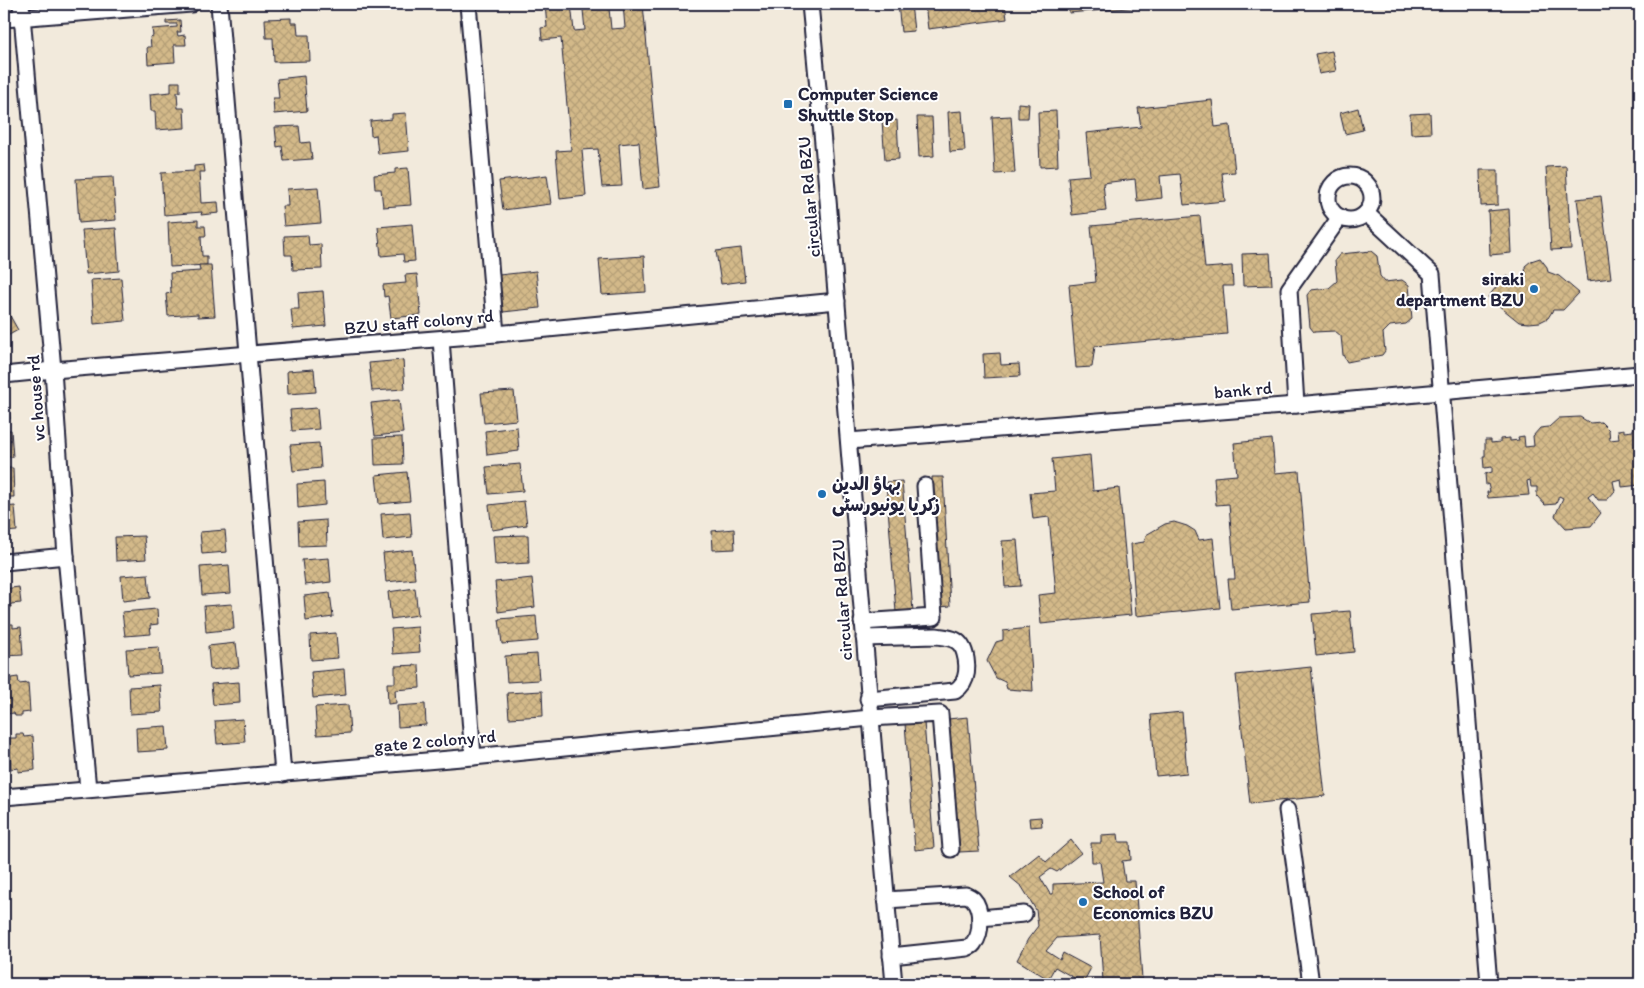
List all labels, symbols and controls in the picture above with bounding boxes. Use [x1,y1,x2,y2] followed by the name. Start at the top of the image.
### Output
[798,83,938,126] place label: Computer Science Shuttle Stop
[782,98,794,110] marker: Computer Science Shuttle Stop
[793,135,825,259] street label: circular Rd BZU
[1396,268,1524,311] place label: siraki department BZU
[1528,283,1540,295] marker: siraki department BZU
[343,304,495,339] street label: BZU staff colony rd
[22,354,50,442] street label: vc house rd
[1213,376,1273,404] street label: bank rd
[832,473,940,517] place label: بہاؤ الدین زکریا یونیورسٹی
[816,488,828,500] marker: بہاؤ الدین زکریا یونیورسٹی
[827,539,857,661] street label: circular Rd BZU
[373,725,497,757] street label: gate 2 colony rd
[1093,881,1213,924] place label: School of Economics BZU
[1077,896,1089,908] marker: School of Economics BZU

